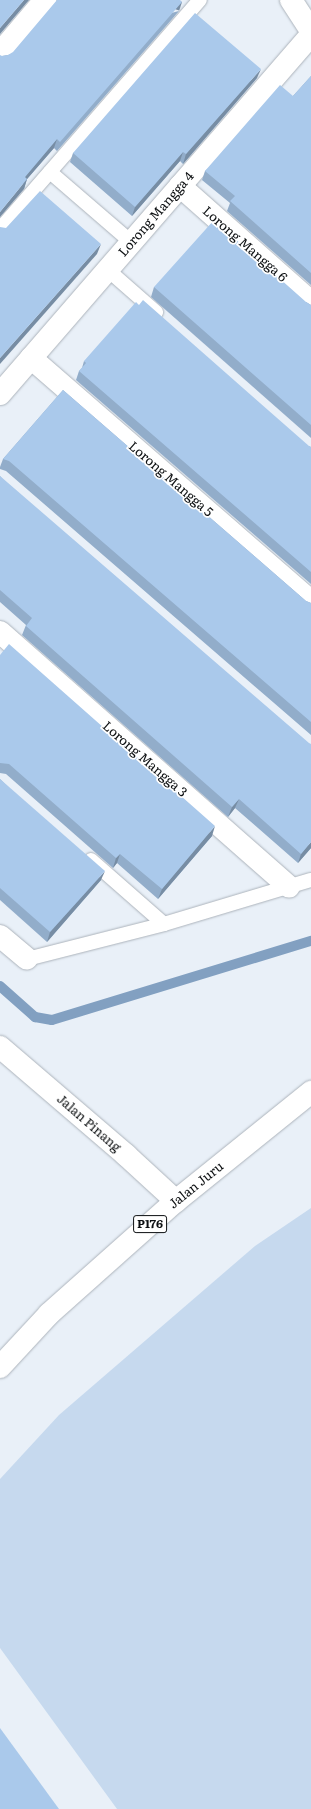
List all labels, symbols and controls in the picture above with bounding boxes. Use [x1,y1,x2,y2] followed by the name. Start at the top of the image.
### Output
[115,168,197,260] street label: Lorong Mangga 4
[200,203,290,285] street label: Lorong Mangga 6
[126,438,216,520] street label: Lorong Mangga 5
[99,718,191,800] street label: Lorong Mangga 3
[54,1091,124,1155] street label: Jalan Pinang
[166,1158,226,1212] street label: Jalan Juru
[133,1214,167,1234] road number: P176

